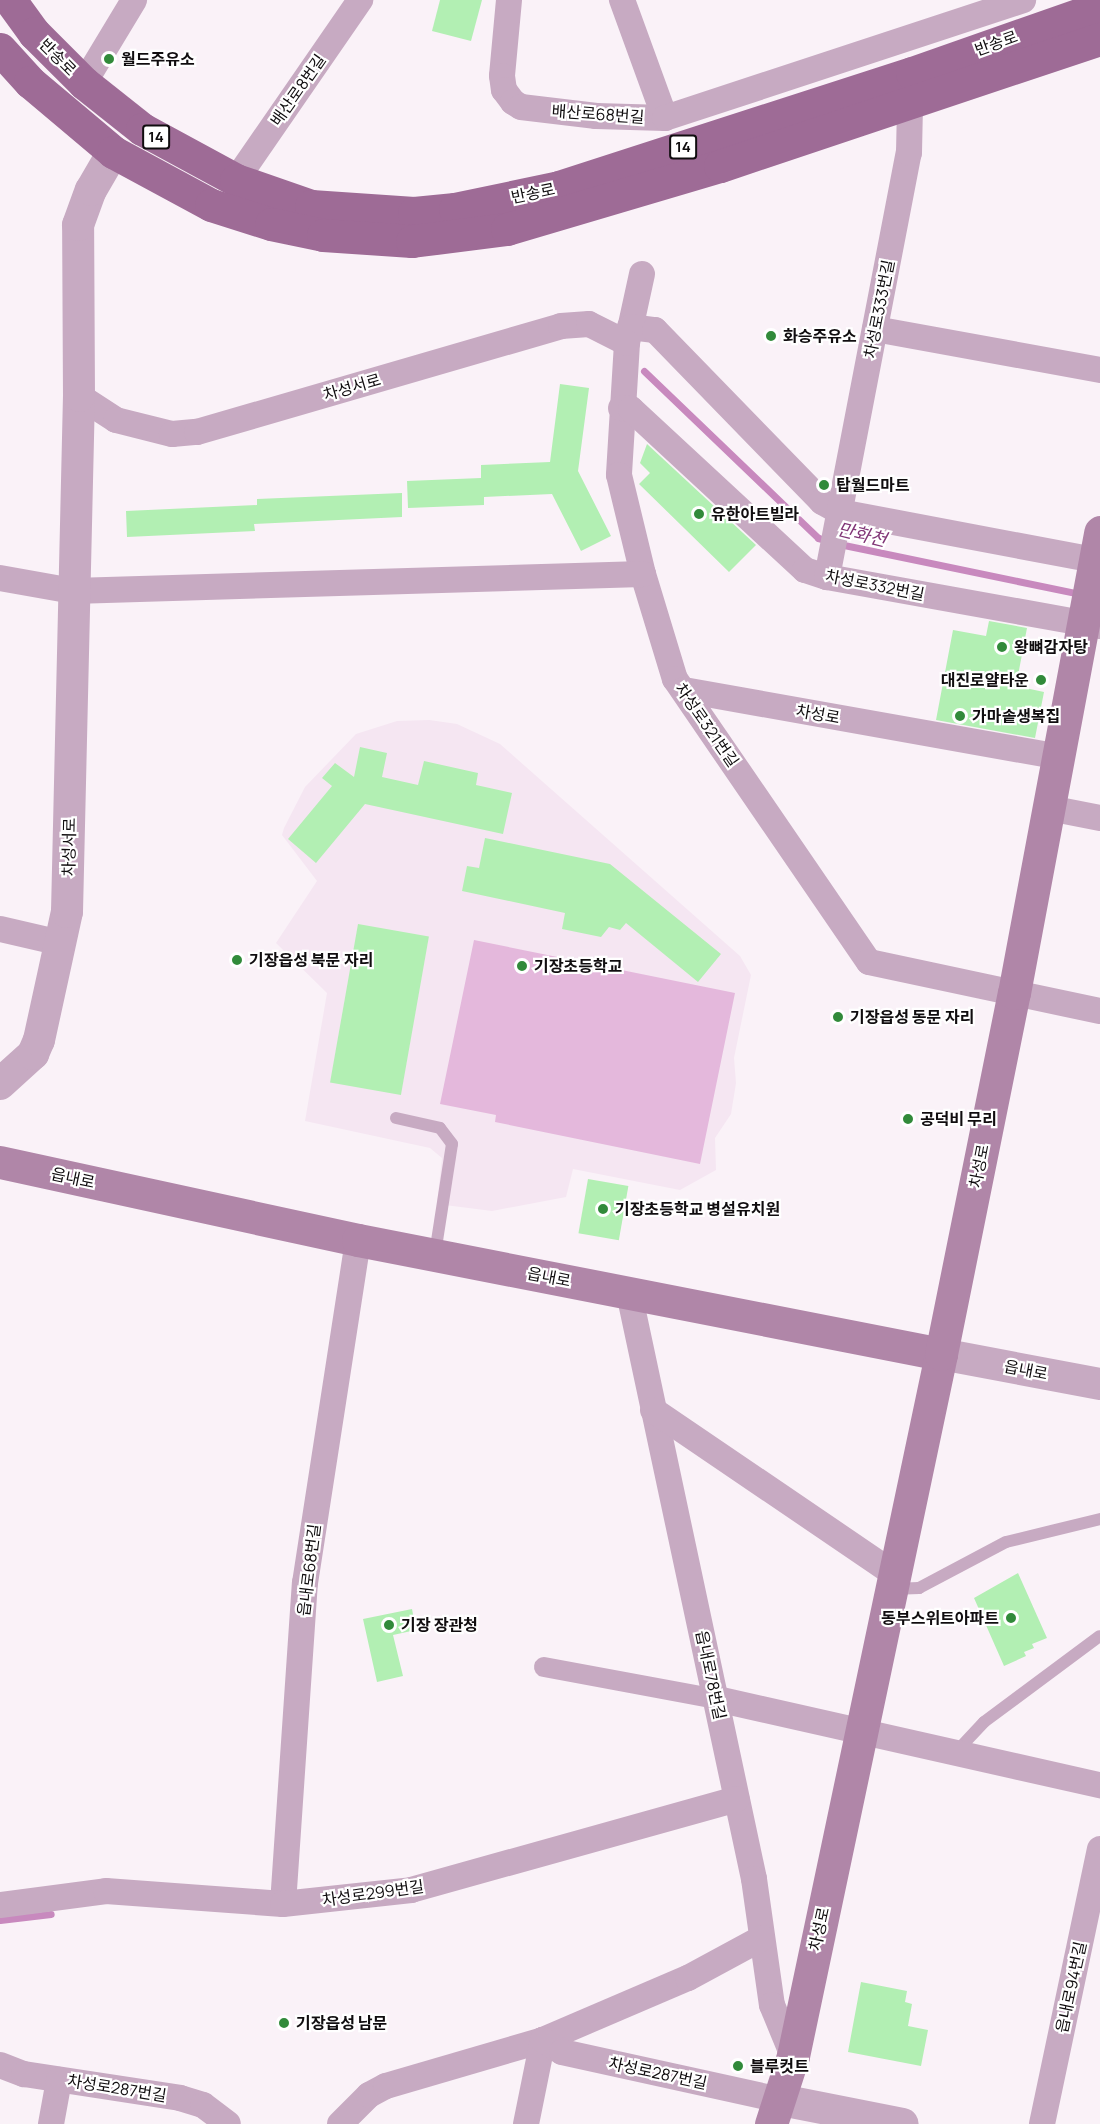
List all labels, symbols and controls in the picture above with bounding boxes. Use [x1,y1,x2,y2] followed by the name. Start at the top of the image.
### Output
[972,26,1020,60] street label: 반송로
[36,35,80,79] street label: 반송로
[121,49,195,69] place label: 월드주유소
[266,51,330,129] street label: 배산로8번길
[102,52,116,66] marker: 월드주유소
[551,101,645,127] street label: 배산로68번길
[141,125,171,149] road number: 14
[668,135,698,159] road number: 14
[509,179,557,207] street label: 반송로
[860,258,898,360] street label: 차성로333번길
[783,326,857,346] place label: 화승주유소
[764,329,778,343] marker: 화승주유소
[321,370,383,404] street label: 차성서로
[836,475,910,495] place label: 탑월드마트
[817,478,831,492] marker: 탑월드마트
[711,504,799,524] place label: 유한아트빌라
[692,507,706,521] marker: 유한아트빌라
[835,518,889,550] water label: 만화천
[824,566,926,604] street label: 차성로332번길
[1014,637,1088,657] place label: 왕뼈감자탕
[995,640,1009,654] marker: 왕뼈감자탕
[941,670,1029,690] place label: 대진로얄타운
[1034,673,1048,687] marker: 대진로얄타운
[671,679,743,771] street label: 차성로321번길
[795,701,841,727] street label: 차성로
[972,706,1060,726] place label: 가마솥생복집
[953,709,967,723] marker: 가마솥생복집
[59,817,79,877] street label: 차성서로
[249,950,373,970] place label: 기장읍성 북문 자리
[230,953,244,967] marker: 기장읍성 북문 자리
[534,956,622,976] place label: 기장초등학교
[515,959,529,973] marker: 기장초등학교
[850,1007,974,1027] place label: 기장읍성 동문 자리
[831,1010,845,1024] marker: 기장읍성 동문 자리
[920,1109,997,1129] place label: 공덕비 무리
[901,1112,915,1126] marker: 공덕비 무리
[965,1142,993,1190] street label: 차성로
[49,1164,97,1192] street label: 읍내로
[615,1199,780,1219] place label: 기장초등학교 병설유치원
[596,1202,610,1216] marker: 기장초등학교 병설유치원
[525,1263,573,1291] street label: 읍내로
[1002,1356,1050,1384] street label: 읍내로
[294,1523,324,1617] street label: 읍내로68번길
[881,1608,999,1628] place label: 동부스위트아파트
[1004,1611,1018,1625] marker: 동부스위트아파트
[401,1615,478,1635] place label: 기장 장관청
[382,1618,396,1632] marker: 기장 장관청
[692,1629,730,1721] street label: 읍내로78번길
[321,1876,425,1910] street label: 차성로299번길
[805,1905,833,1953] street label: 차성로
[1052,1940,1090,2034] street label: 읍내로94번길
[296,2013,388,2033] place label: 기장읍성 남문
[277,2016,291,2030] marker: 기장읍성 남문
[607,2053,709,2093] street label: 차성로287번길
[750,2056,809,2076] place label: 블루컷트
[731,2059,745,2073] marker: 블루컷트
[66,2071,168,2105] street label: 차성로287번길

